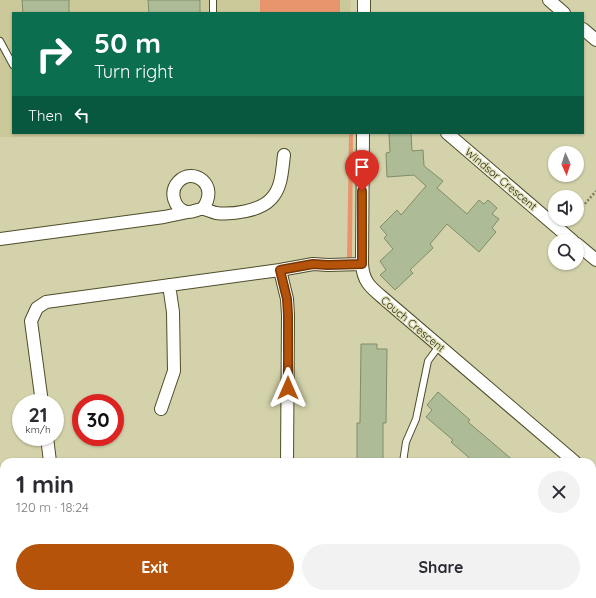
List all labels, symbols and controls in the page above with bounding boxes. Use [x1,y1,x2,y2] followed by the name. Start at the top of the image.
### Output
[94,25,161,60] text: 50 m
[28,28,80,80] icon: right
[94,60,174,83] text: Turn right
[71,104,93,126] icon: left
[28,106,63,125] text: Then
[462,145,540,213] street label: Windsor Crescent
[548,146,584,182] north arrow
[548,146,584,270] map controls
[345,150,379,191] pin
[351,156,373,178] icon: arrive
[548,190,584,226] button: sound
[548,234,584,270] button: search
[378,293,448,355] street label: Couch Crescent
[267,367,309,409] position arrow
[72,394,124,446] speed limit sign: 30
[28,402,48,427] text: 21
[25,423,51,436] text: km/h
[16,469,74,499] text: 1 min
[538,471,580,513] button: close
[16,499,89,515] text: 120 m · 18:24
[16,544,294,590] button: Exit
[302,544,580,590] button: Share

